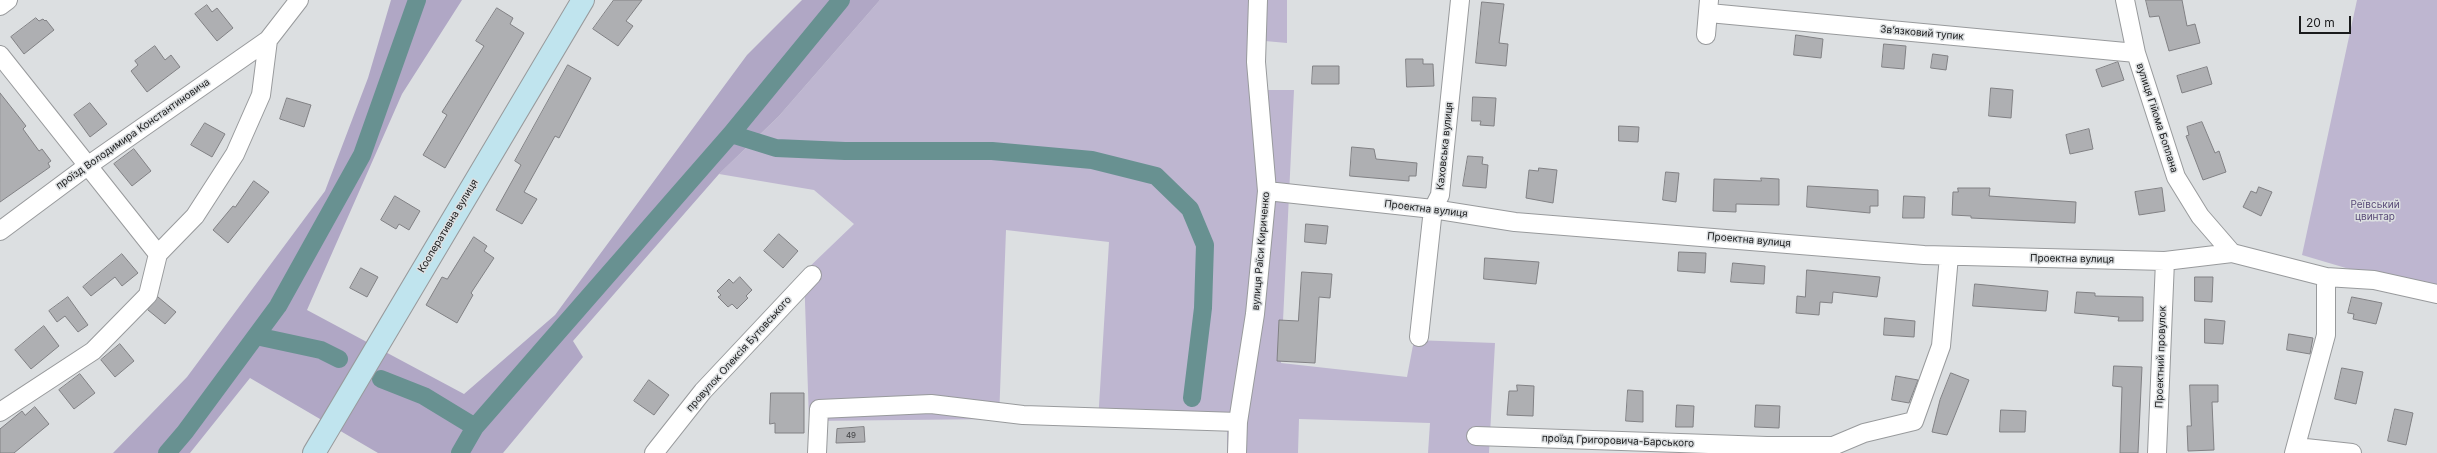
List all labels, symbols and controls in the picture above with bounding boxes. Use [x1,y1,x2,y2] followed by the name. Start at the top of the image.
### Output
[2301,8,2353,34] scale bar
[2306,15,2335,30] text: 20 m
[1880,23,1964,43] street label: Звʼязковий тупик
[2134,62,2180,174] street label: вулиця Гійома Боплана
[54,76,212,192] street label: проїзд Володимира Константиновича
[1434,101,1456,191] street label: Каховська вулиця
[415,177,481,275] street label: Кооперативна вулиця
[1250,191,1272,311] street label: вулиця Раїси Кириченко
[1384,198,1468,220] street label: Проектна вулиця
[2350,199,2400,222] park label: Реївський цвинтар
[1707,230,1791,250] street label: Проектна вулиця
[2030,252,2114,266] street label: Проектна вулиця
[684,294,794,414] street label: провулок Олексія Бутовського
[2153,306,2169,408] street label: Проектний провулок
[846,431,856,441] house number: 49
[1542,432,1694,450] street label: проїзд Григоровича-Барського

